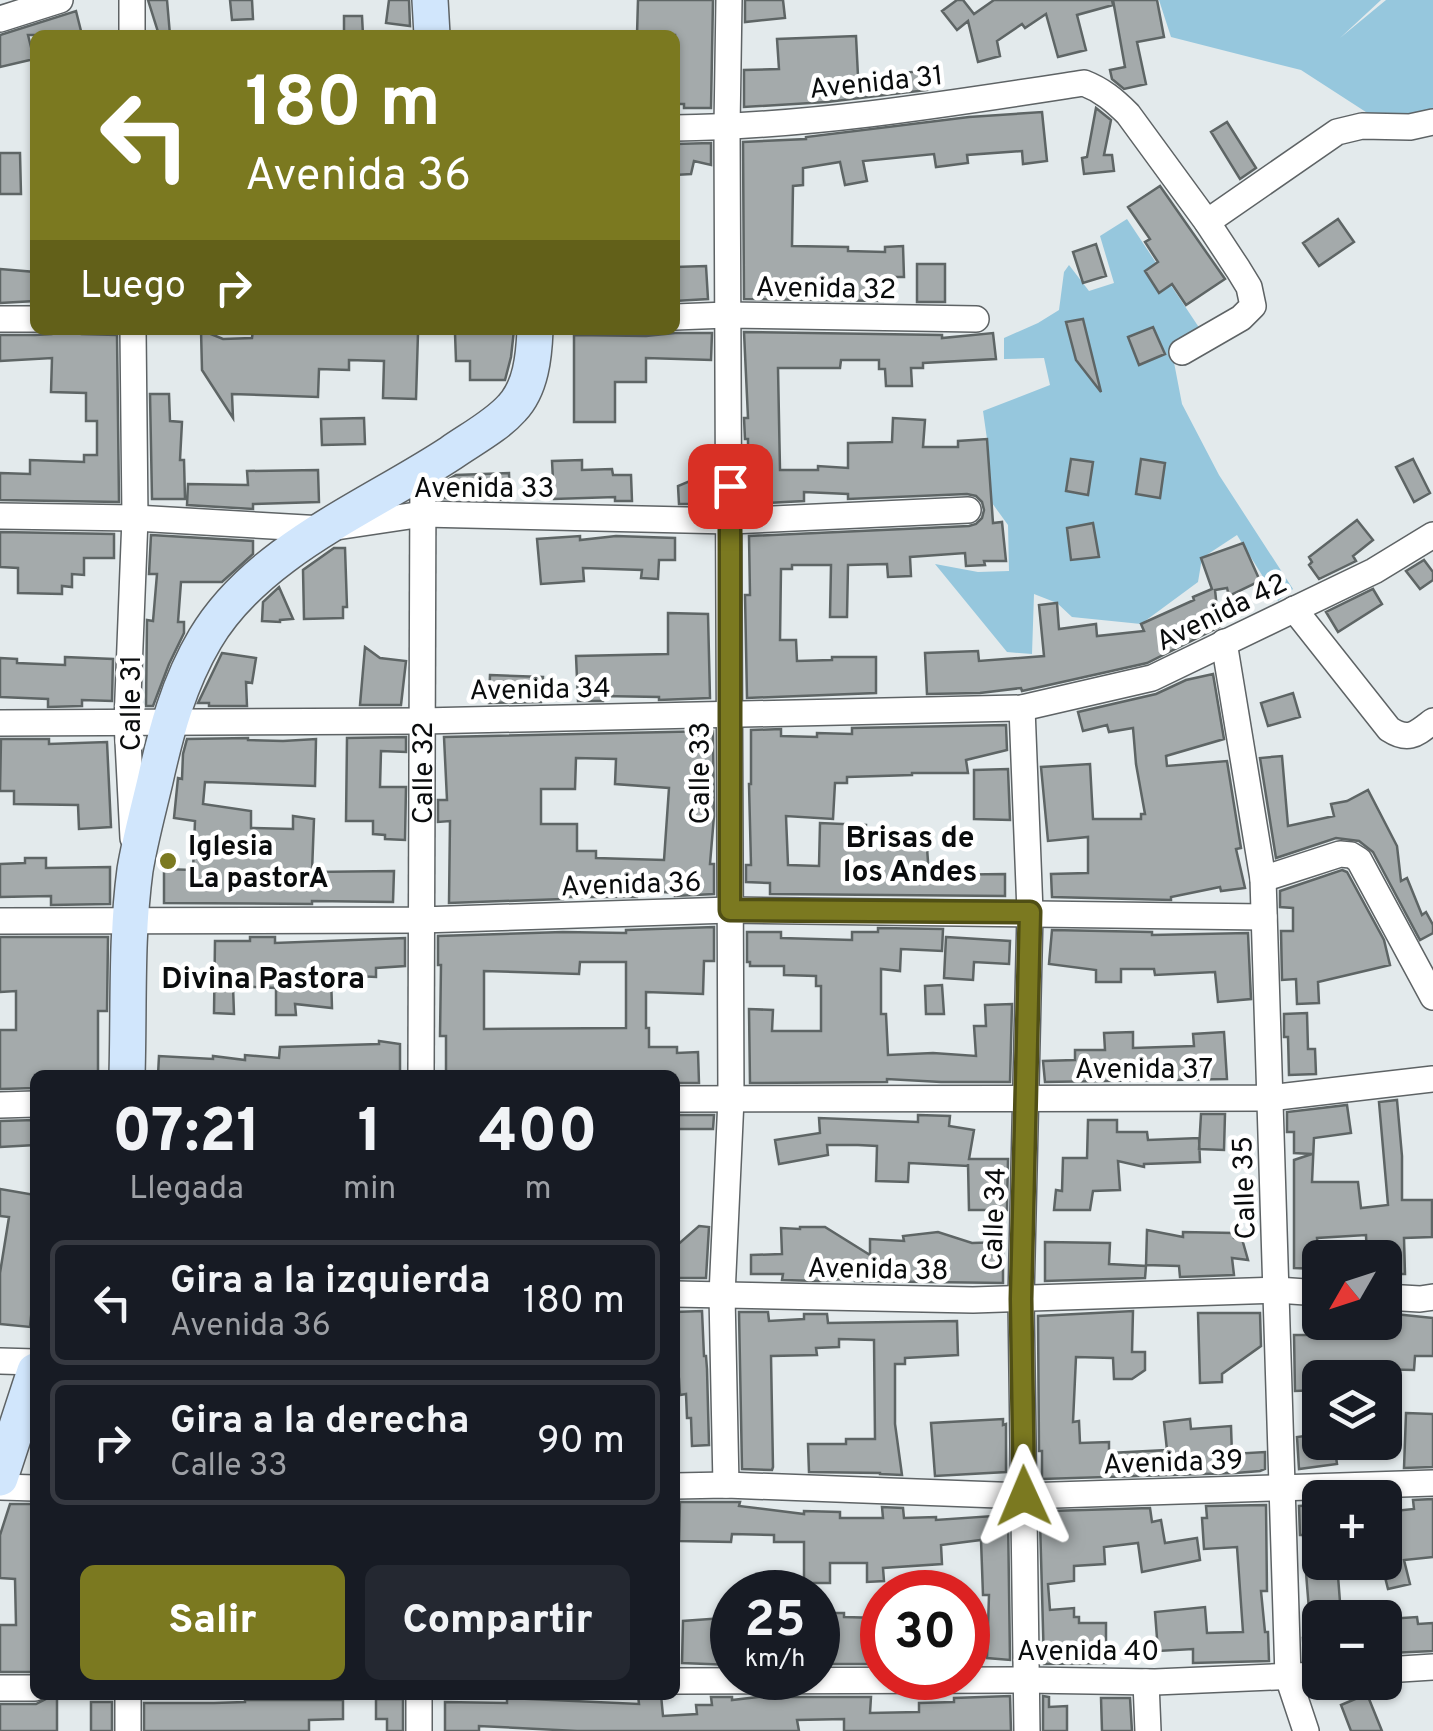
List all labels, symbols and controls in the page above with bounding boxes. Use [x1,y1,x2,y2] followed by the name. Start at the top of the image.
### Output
[808,59,945,109] street label: Avenida 31
[245,62,441,151] text: 180 m
[80,70,210,200] icon: left
[245,149,471,206] text: Avenida 36
[206,260,261,315] icon: right
[80,263,186,312] text: Luego
[755,271,897,309] street label: Avenida 32
[688,444,773,529] pin
[703,459,758,514] icon: arrive
[414,472,554,508] street label: Avenida 33
[1151,566,1294,661] street label: Avenida 42
[115,655,151,751] street label: Calle 31
[469,672,611,710] street label: Avenida 34
[407,722,443,824] street label: Calle 32
[684,722,720,824] street label: Calle 33
[843,821,977,892] district label: Brisas de los Andes
[188,830,328,898] place label: Iglesia La pastorA
[157,850,179,872] marker: Iglesia La pastorA
[560,866,702,906] street label: Avenida 36
[161,962,365,999] district label: Divina Pastora
[1075,1053,1213,1089] street label: Avenida 37
[112,1097,261,1173] text: 07:21
[357,1097,382,1173] text: 1
[479,1097,598,1173] text: 400
[1226,1136,1266,1240] street label: Calle 35
[976,1167,1016,1271] street label: Calle 34
[129,1170,244,1210] text: Llegada
[343,1170,396,1210] text: min
[525,1170,552,1210] text: m
[1302,1240,1402,1340] north arrow
[1302,1240,1402,1700] map controls
[807,1252,949,1290] street label: Avenida 38
[170,1258,491,1307] text: Gira a la izquierda
[85,1275,140,1330] icon: left
[522,1278,625,1327] text: 180 m
[170,1307,331,1347] text: Avenida 36
[1302,1360,1402,1460] button: layers
[170,1398,469,1447] text: Gira a la derecha
[85,1415,140,1470] icon: right
[537,1418,625,1467] text: 90 m
[972,1444,1076,1548] position arrow
[1102,1444,1244,1484] street label: Avenida 39
[170,1447,288,1487] text: Calle 33
[1302,1480,1402,1580] button: +
[80,1565,345,1680] button: Salir
[365,1565,630,1680] button: Compartir
[860,1570,990,1700] speed limit sign: 30
[744,1591,806,1654] text: 25
[1302,1600,1402,1700] button: −
[1017,1635,1159,1671] street label: Avenida 40
[745,1644,805,1676] text: km/h

